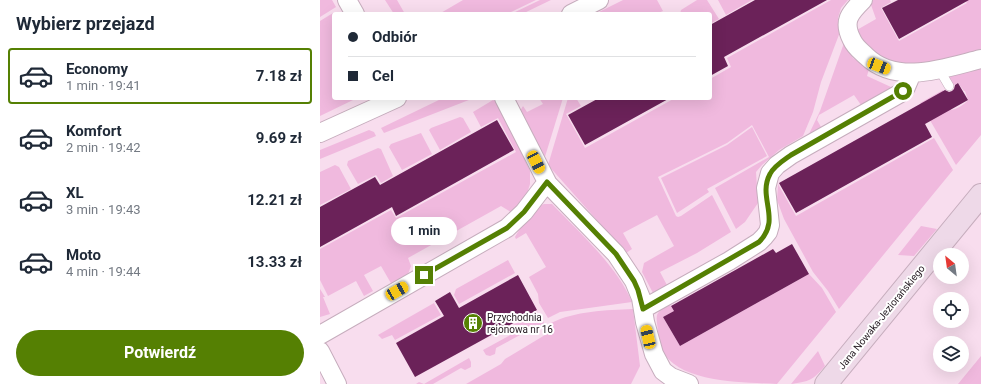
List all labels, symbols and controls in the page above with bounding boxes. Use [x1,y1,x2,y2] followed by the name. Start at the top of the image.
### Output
[16,13,155,34] text: Wybierz przejazd
[372,28,417,46] text: Odbiór
[866,56,892,76] car
[18,58,54,94] icon: car
[66,60,128,78] text: Economy
[256,67,302,85] text: 7.18 zł
[372,67,394,85] text: Cel
[66,78,141,93] text: 1 min · 19:41
[894,82,912,100] route start
[18,120,54,156] icon: car
[66,122,122,140] text: Komfort
[256,129,302,147] text: 9.69 zł
[66,140,141,155] text: 2 min · 19:42
[525,149,547,175] car
[18,182,54,218] icon: car
[66,184,84,202] text: XL
[247,191,302,209] text: 12.21 zł
[66,202,141,217] text: 3 min · 19:43
[391,217,457,245] callout: 1 min
[408,223,440,238] text: 1 min
[18,244,54,280] icon: car
[66,246,101,264] text: Moto
[933,248,969,284] north arrow
[933,248,969,372] map controls
[247,253,302,271] text: 13.33 zł
[836,263,927,372] street label: Jana Nowaka-Jeziorańskiego
[66,264,141,279] text: 4 min · 19:44
[415,266,433,284] route end
[384,280,410,302] car
[933,292,969,328] button: locate
[462,312,484,334] building icon: Przychodnia rejonowa nr 16
[487,312,553,335] place label: Przychodnia rejonowa nr 16
[639,324,657,350] car
[16,330,304,376] button: Potwierdź
[933,336,969,372] button: layers

